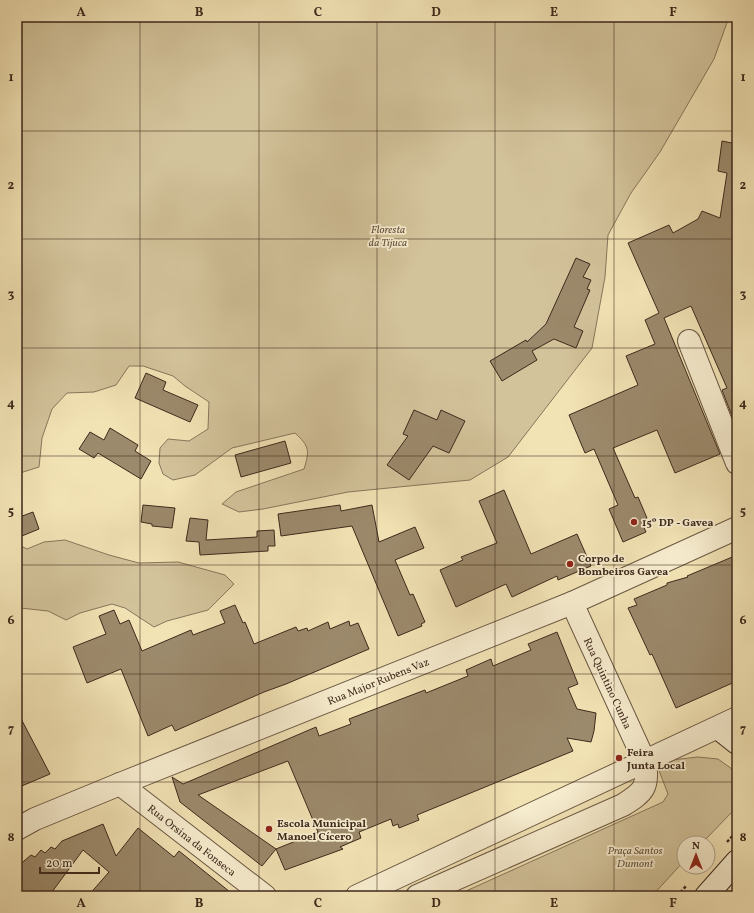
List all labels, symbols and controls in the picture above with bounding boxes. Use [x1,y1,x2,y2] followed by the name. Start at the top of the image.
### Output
[76,4,86,22] text: A
[195,4,204,22] text: B
[314,4,322,22] text: C
[431,4,441,22] text: D
[550,4,558,22] text: E
[669,4,677,22] text: F
[8,69,14,87] text: 1
[740,69,746,87] text: 1
[8,177,15,195] text: 2
[740,177,747,195] text: 2
[369,223,407,251] park label: Floresta da Tijuca
[8,286,15,304] text: 3
[740,286,747,304] text: 3
[7,395,15,413] text: 4
[739,395,747,413] text: 4
[8,503,14,521] text: 5
[740,503,746,521] text: 5
[642,516,713,531] place label: 15º DP - Gavea
[629,517,639,527] marker: 15º DP - Gavea
[578,552,668,580] place label: Corpo de Bombeiros Gavea
[565,559,575,569] marker: Corpo de Bombeiros Gavea
[7,612,15,630] text: 6
[739,612,747,630] text: 6
[579,635,635,732] street label: Rua Quintino Cunha
[325,655,432,710] street label: Rua Major Rubens Vaz
[8,721,14,739] text: 7
[740,721,746,739] text: 7
[626,746,685,774] place label: Feira Junta Local
[614,753,624,763] marker: Feira Junta Local
[144,802,239,881] street label: Rua Orsina da Fonseca
[277,817,366,845] place label: Escola Municipal Manoel Cícero
[264,824,274,834] marker: Escola Municipal Manoel Cícero
[7,829,15,847] text: 8
[739,829,747,847] text: 8
[676,835,716,875] north arrow
[692,839,700,854] text: N
[608,844,662,872] park label: Praça Santos Dumont
[40,849,99,875] scale bar
[46,856,73,872] text: 20 m
[76,895,86,913] text: A
[195,895,204,913] text: B
[314,895,322,913] text: C
[431,895,441,913] text: D
[550,895,558,913] text: E
[669,895,677,913] text: F

